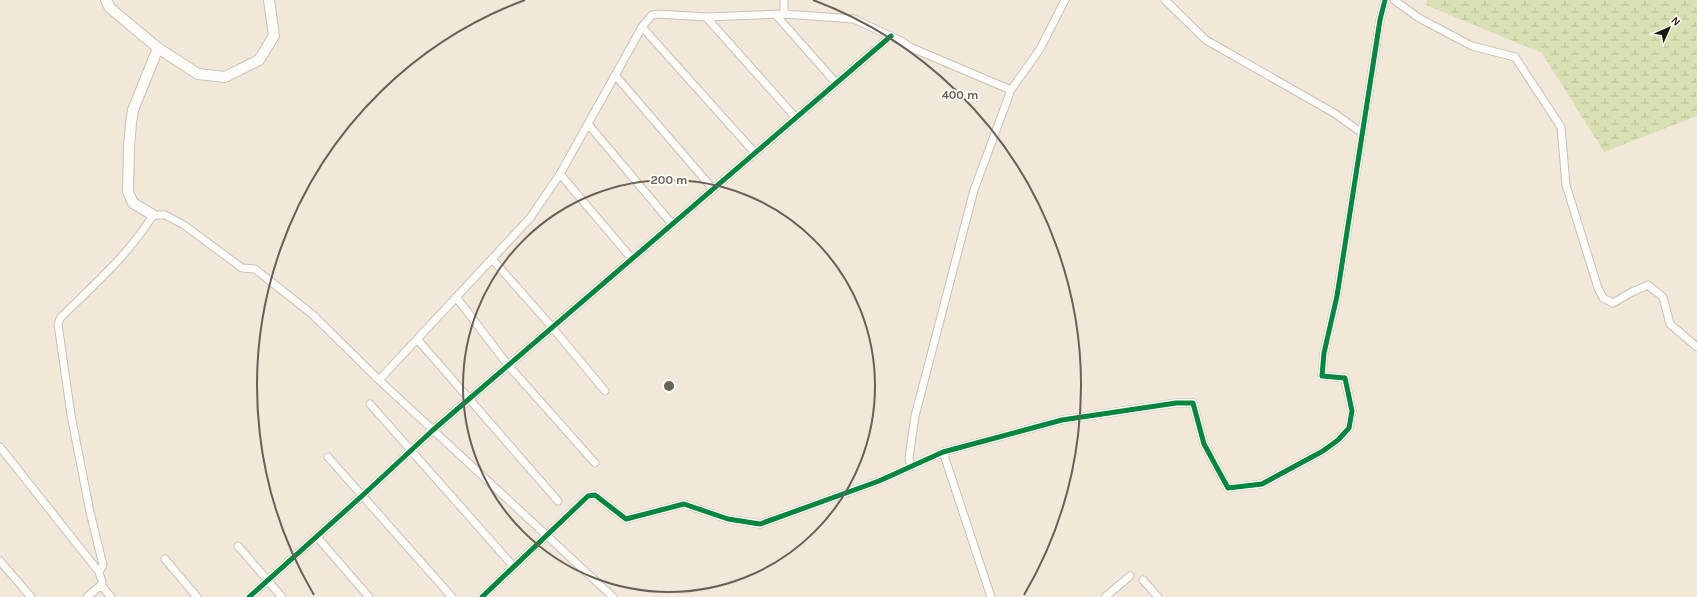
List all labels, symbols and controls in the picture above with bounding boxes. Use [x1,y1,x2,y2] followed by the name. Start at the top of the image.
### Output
[1649,8,1689,48] north arrow
[1668,14,1683,29] text: N
[942,88,978,102] text: 400 m
[651,173,687,187] text: 200 m
[662,379,676,393] centre of rings

